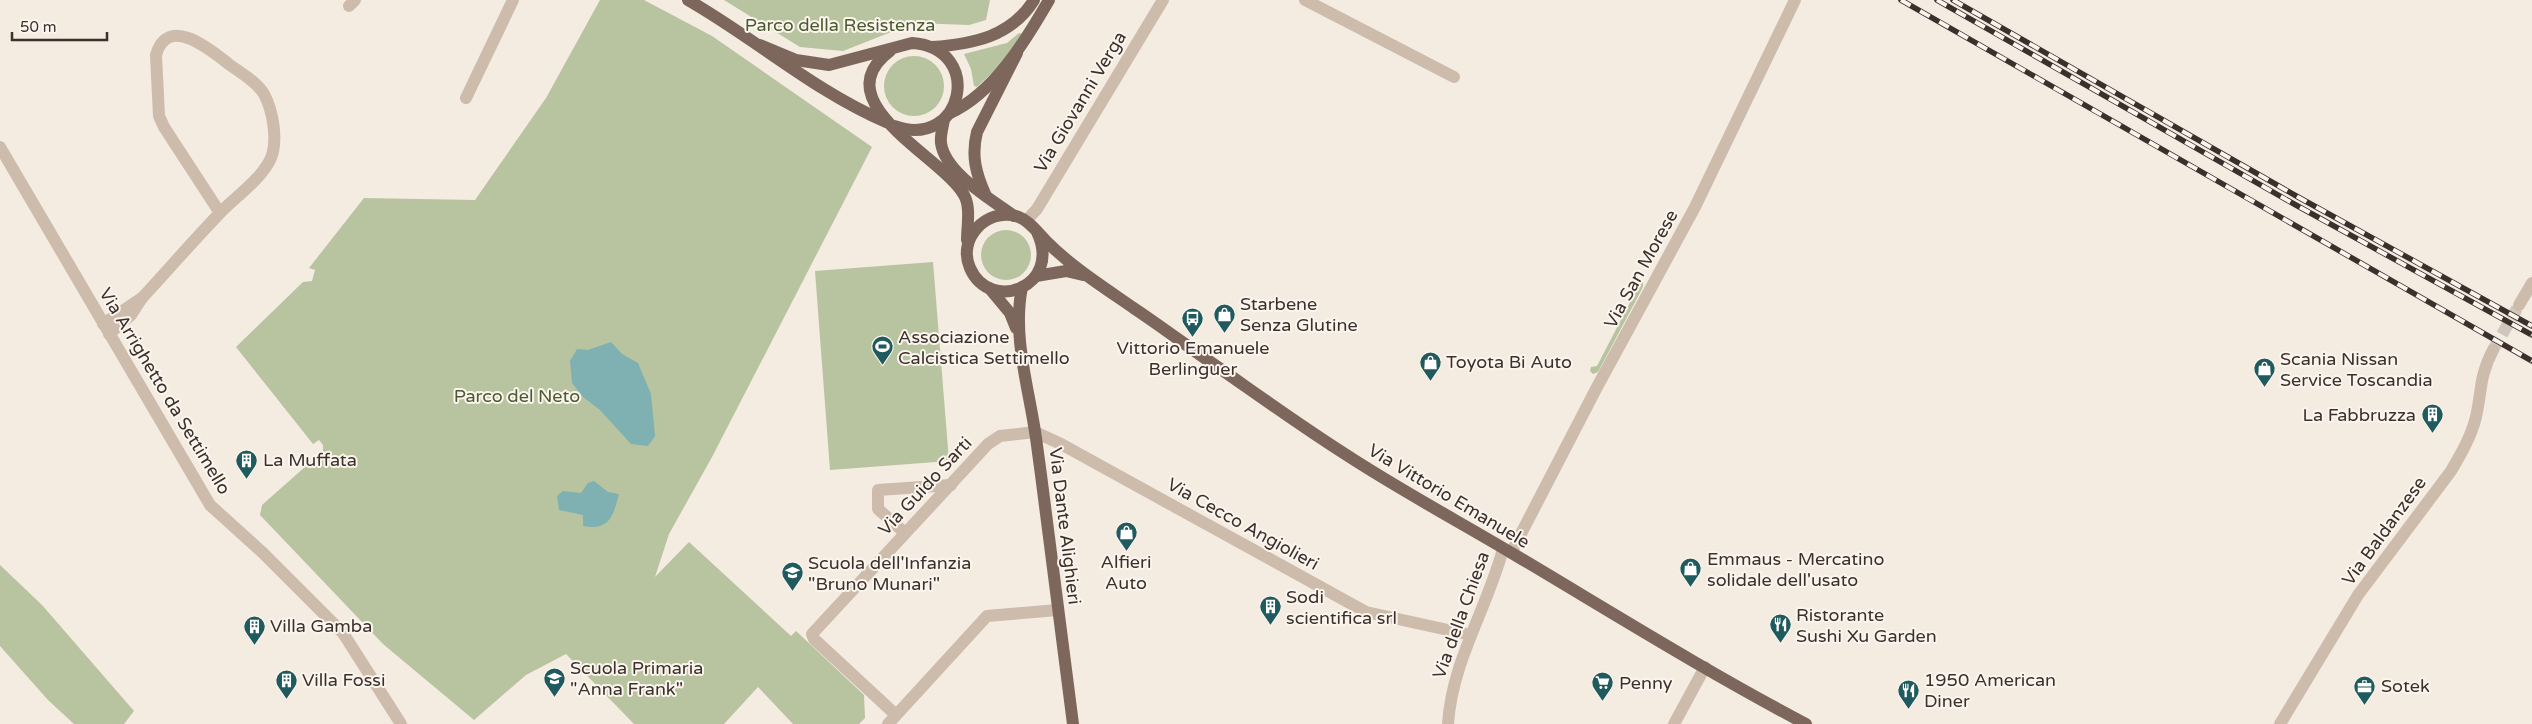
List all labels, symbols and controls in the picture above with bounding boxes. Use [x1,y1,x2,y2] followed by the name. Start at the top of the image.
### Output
[12,10,108,42] scale bar
[745,14,935,36] park label: Parco della Resistenza
[20,18,57,36] text: 50 m
[1029,27,1131,177] street label: Via Giovanni Verga
[1599,206,1683,332] street label: Via San Morese
[94,284,236,498] street label: Via Arrighetto da Settimello
[1240,293,1358,336] place label: Starbene Senza Glutine
[1212,302,1236,333] shop icon: Starbene Senza Glutine
[1181,306,1205,337] bus stop icon: Vittorio Emanuele Berlinguer
[898,326,1070,369] place label: Associazione Calcistica Settimello
[870,335,894,366] sports icon: Associazione Calcistica Settimello
[1116,337,1270,380] place label: Vittorio Emanuele Berlinguer
[2280,348,2433,391] place label: Scania Nissan Service Toscandia
[1418,350,1442,381] shop icon: Toyota Bi Auto
[1446,351,1572,373] place label: Toyota Bi Auto
[2252,357,2276,388] shop icon: Scania Nissan Service Toscandia
[454,385,580,407] park label: Parco del Neto
[2420,403,2444,434] building icon: La Fabbruzza
[2303,404,2416,426] place label: La Fabbruzza
[874,432,976,540] street label: Via Guido Sarti
[1364,439,1534,553] street label: Via Vittorio Emanuele
[1044,446,1086,606] street label: Via Dante Alighieri
[235,448,259,479] building icon: La Muffata
[263,449,357,471] place label: La Muffata
[2337,472,2431,590] street label: Via Baldanzese
[1163,473,1323,575] street label: Via Cecco Angiolieri
[1114,520,1138,551] shop icon: Alfieri Auto
[1428,548,1494,682] street label: Via della Chiesa
[1707,548,1885,591] place label: Emmaus - Mercatino solidale dell'usato
[1101,551,1151,594] place label: Alfieri Auto
[808,552,971,595] place label: Scuola dell'Infanzia "Bruno Munari"
[1679,557,1703,588] shop icon: Emmaus - Mercatino solidale dell'usato
[780,561,804,592] school or university icon: Scuola dell'Infanzia "Bruno Munari"
[1286,586,1397,629] place label: Sodi scientifica srl
[1258,595,1282,626] building icon: Sodi scientifica srl
[1796,604,1937,647] place label: Ristorante Sushi Xu Garden
[1768,613,1792,644] restaurant icon: Ristorante Sushi Xu Garden
[242,614,266,645] building icon: Villa Gamba
[270,615,372,637] place label: Villa Gamba
[570,657,703,700] place label: Scuola Primaria "Anna Frank"
[542,666,566,697] school or university icon: Scuola Primaria "Anna Frank"
[274,668,298,699] building icon: Villa Fossi
[302,669,385,691] place label: Villa Fossi
[1924,669,2056,712] place label: 1950 American Diner
[1591,671,1615,702] supermarket icon: Penny
[1619,672,1673,694] place label: Penny
[2353,674,2377,705] office icon: Sotek
[2381,675,2430,697] place label: Sotek
[1896,678,1920,709] restaurant icon: 1950 American Diner

